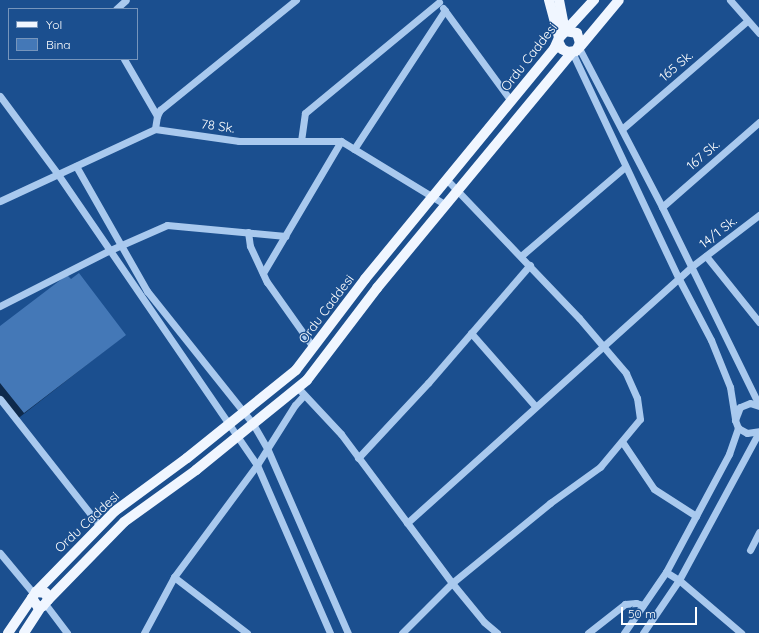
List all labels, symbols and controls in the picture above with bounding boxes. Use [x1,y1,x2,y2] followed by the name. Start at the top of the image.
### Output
[8,8,138,60] legend
[46,17,62,32] text: Yol
[498,20,560,94] street label: Ordu Caddesi
[46,37,71,52] text: Bina
[656,47,696,85] street label: 165 Sk.
[200,116,236,136] street label: 78 Sk.
[683,136,723,174] street label: 167 Sk.
[696,213,740,251] street label: 14/1 Sk.
[295,272,357,346] street label: Ordu Caddesi
[52,488,122,556] street label: Ordu Caddesi
[623,599,699,625] scale bar
[628,606,656,621] text: 50 m

